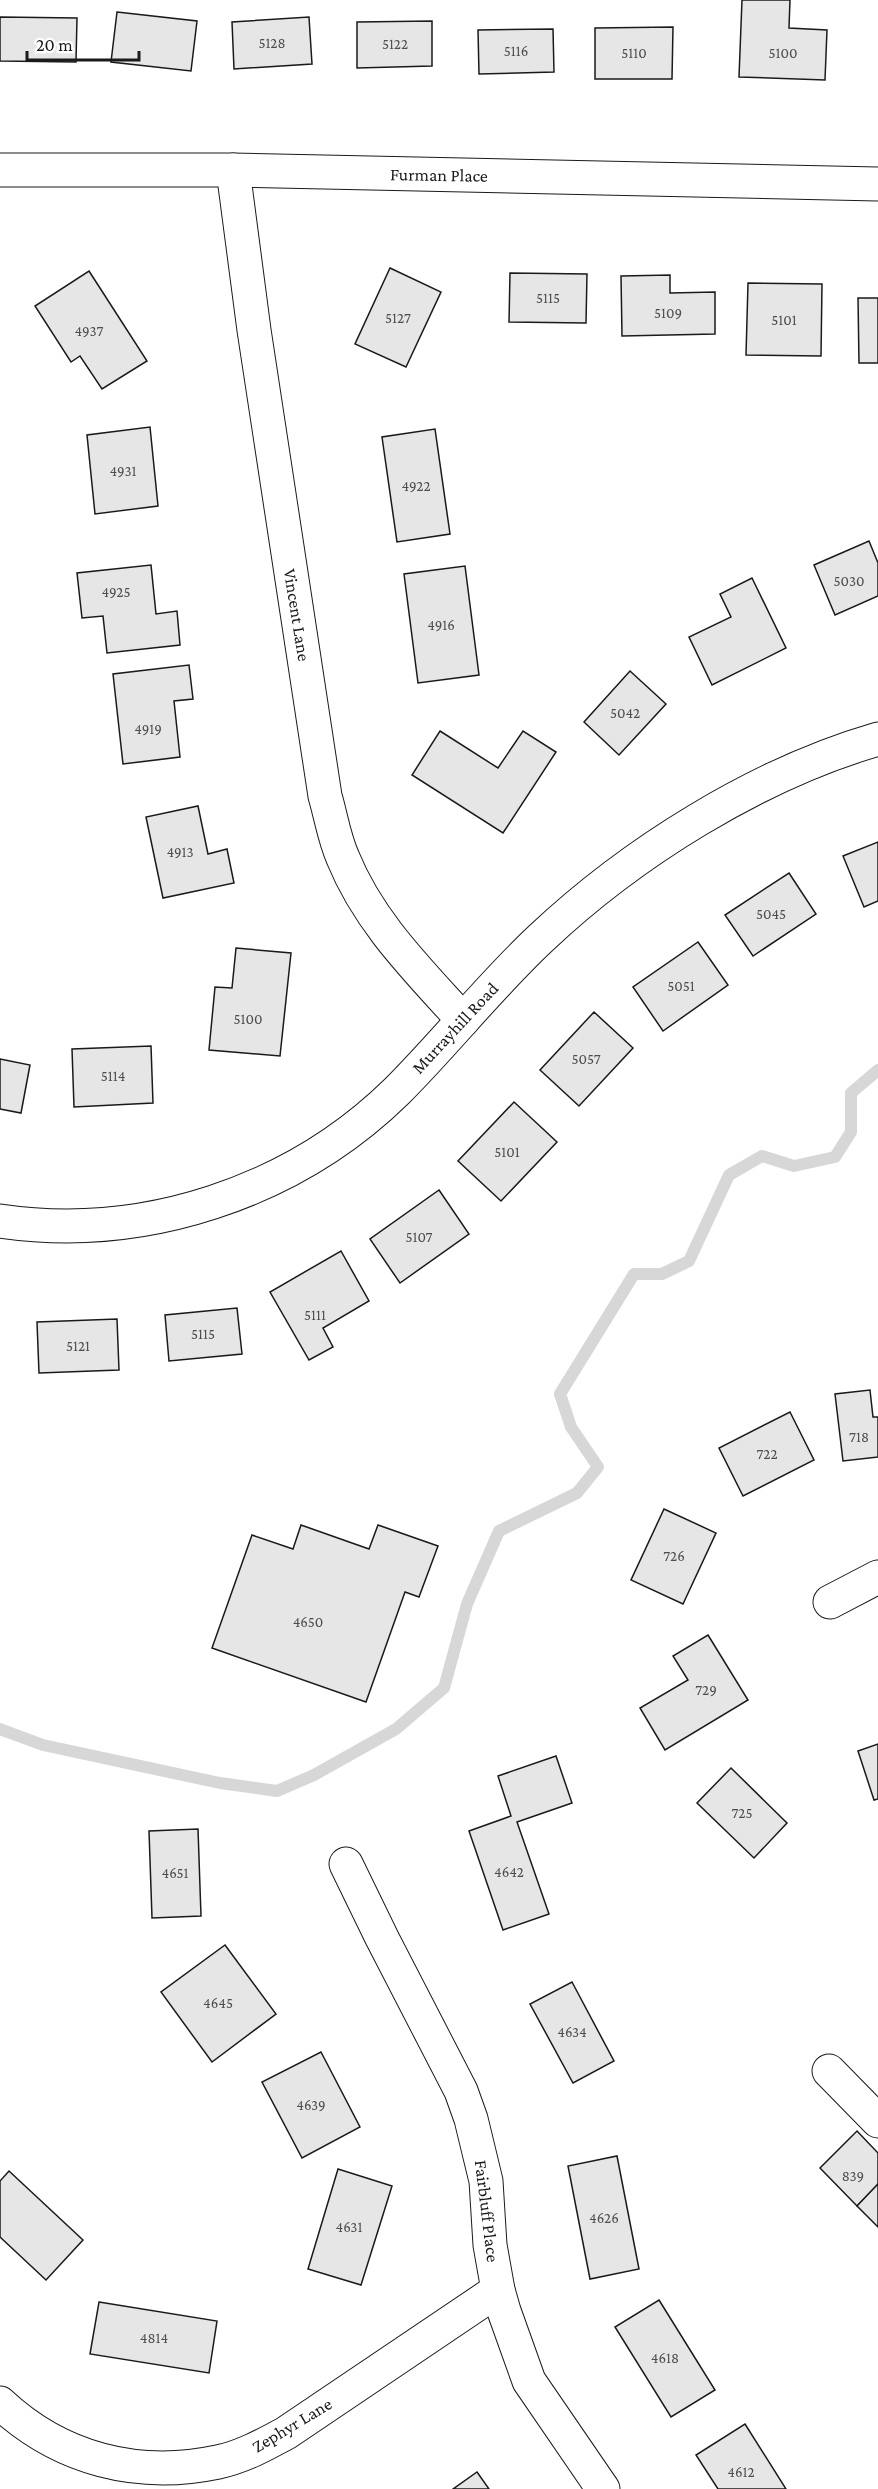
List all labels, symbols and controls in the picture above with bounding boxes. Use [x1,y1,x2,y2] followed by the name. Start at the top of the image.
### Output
[27,24,140,62] scale bar
[36,35,73,55] text: 20 m
[258,35,286,51] house number: 5128
[382,36,408,52] house number: 5122
[504,43,528,59] house number: 5116
[621,45,647,61] house number: 5110
[769,45,797,61] house number: 5100
[390,164,488,186] street label: Furman Place
[536,290,560,306] house number: 5115
[654,305,682,321] house number: 5109
[385,310,411,326] house number: 5127
[771,312,797,328] house number: 5101
[75,323,103,339] house number: 4937
[109,463,137,479] house number: 4931
[401,478,431,494] house number: 4922
[280,567,314,663] street label: Vincent Lane
[833,573,865,589] house number: 5030
[101,584,131,600] house number: 4925
[427,617,455,633] house number: 4916
[610,705,640,721] house number: 5042
[134,721,162,737] house number: 4919
[166,844,194,860] house number: 4913
[756,906,786,922] house number: 5045
[408,978,503,1078] street label: Murrayhill Road
[667,978,695,994] house number: 5051
[234,1011,262,1027] house number: 5100
[571,1051,601,1067] house number: 5057
[101,1068,125,1084] house number: 5114
[494,1144,520,1160] house number: 5101
[405,1229,433,1245] house number: 5107
[304,1307,326,1323] house number: 5111
[191,1326,215,1342] house number: 5115
[66,1338,90,1354] house number: 5121
[849,1429,869,1445] house number: 718
[756,1446,778,1462] house number: 722
[663,1548,685,1564] house number: 726
[293,1614,323,1630] house number: 4650
[695,1682,717,1698] house number: 729
[731,1805,753,1821] house number: 725
[494,1864,524,1880] house number: 4642
[161,1865,189,1881] house number: 4651
[203,1995,233,2011] house number: 4645
[557,2024,587,2040] house number: 4634
[296,2097,326,2113] house number: 4639
[471,2159,503,2263] street label: Fairbluff Place
[842,2168,864,2184] house number: 839
[589,2210,619,2226] house number: 4626
[336,2219,362,2235] house number: 4631
[140,2330,168,2346] house number: 4814
[651,2350,679,2366] house number: 4618
[249,2393,336,2457] street label: Zephyr Lane
[727,2464,755,2480] house number: 4612

